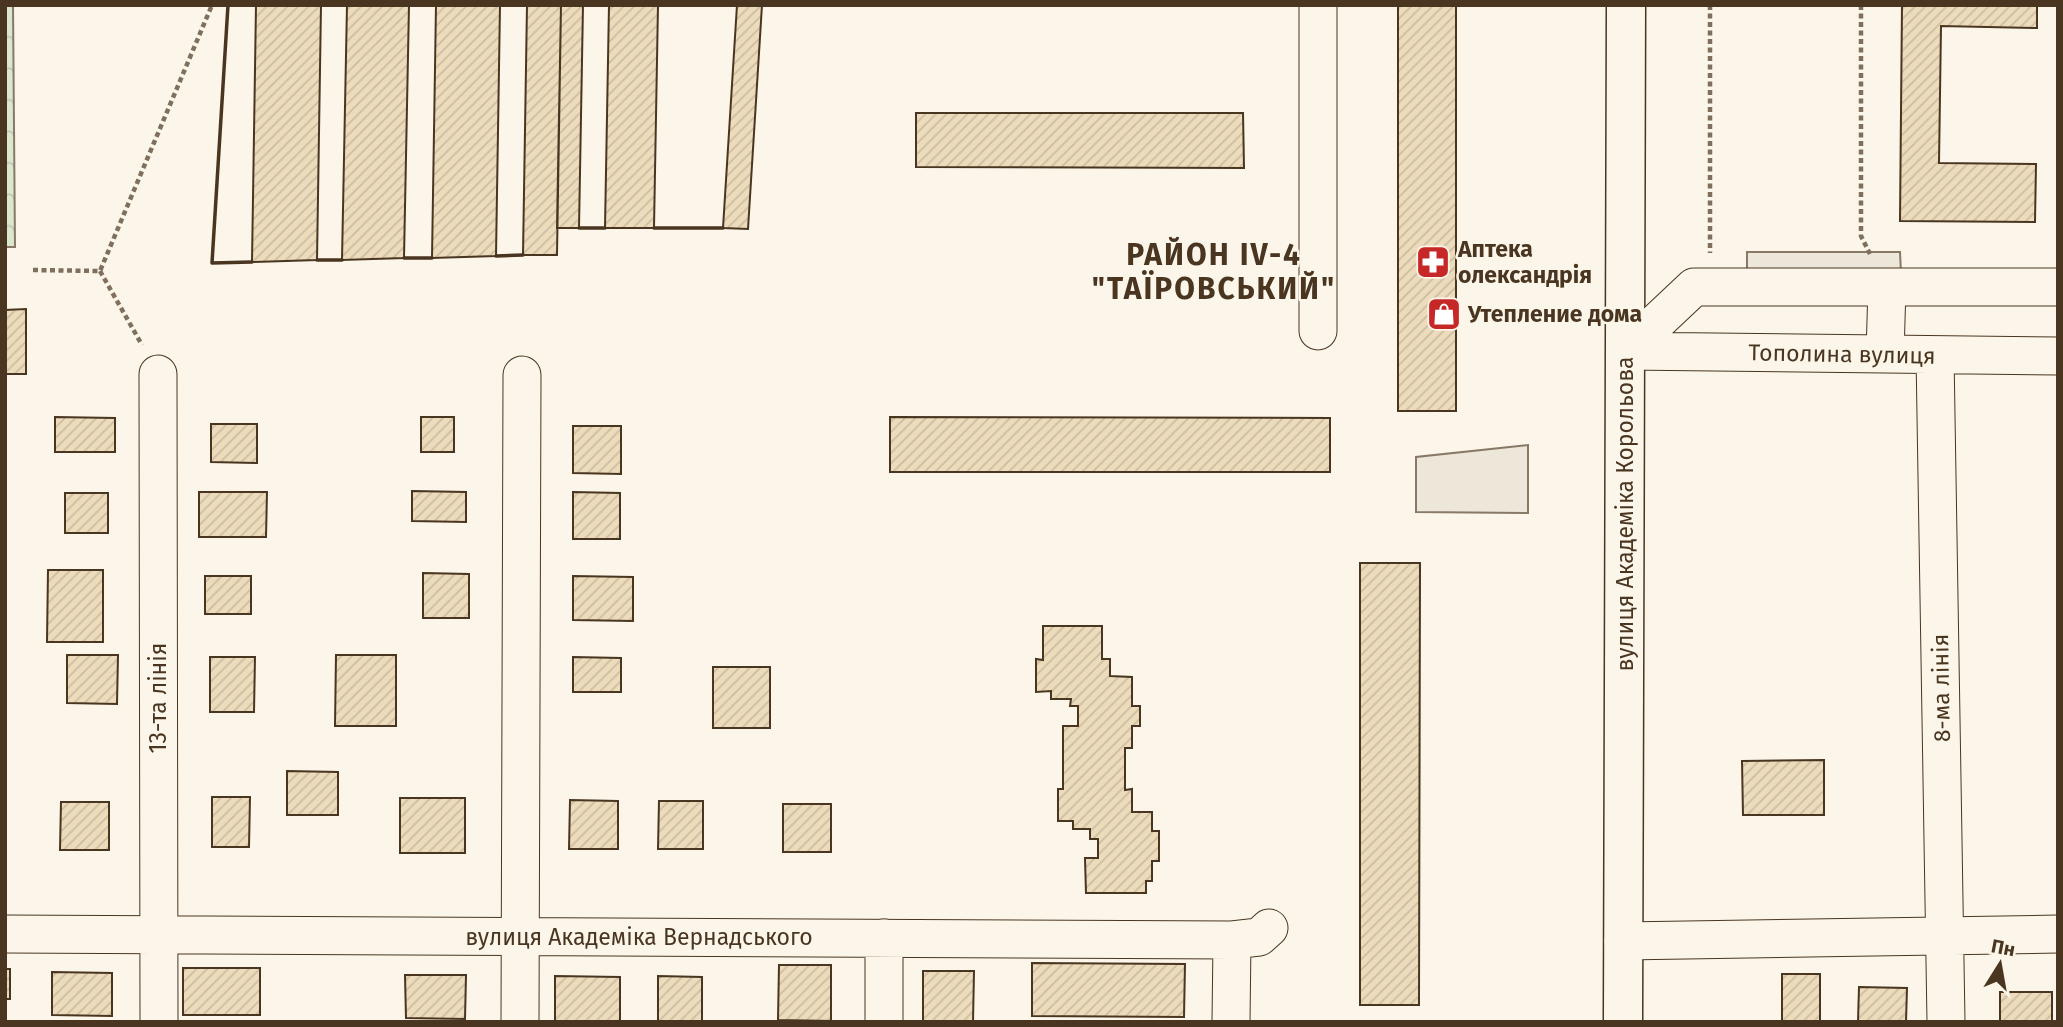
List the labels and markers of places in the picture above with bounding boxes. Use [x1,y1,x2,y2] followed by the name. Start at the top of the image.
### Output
[1457,235,1592,289] place label: Аптека олександрія
[1414,243,1452,281] pharmacy icon: Аптека олександрія
[1425,295,1463,333] shop icon: Утепление дома
[1467,300,1642,328] place label: Утепление дома

